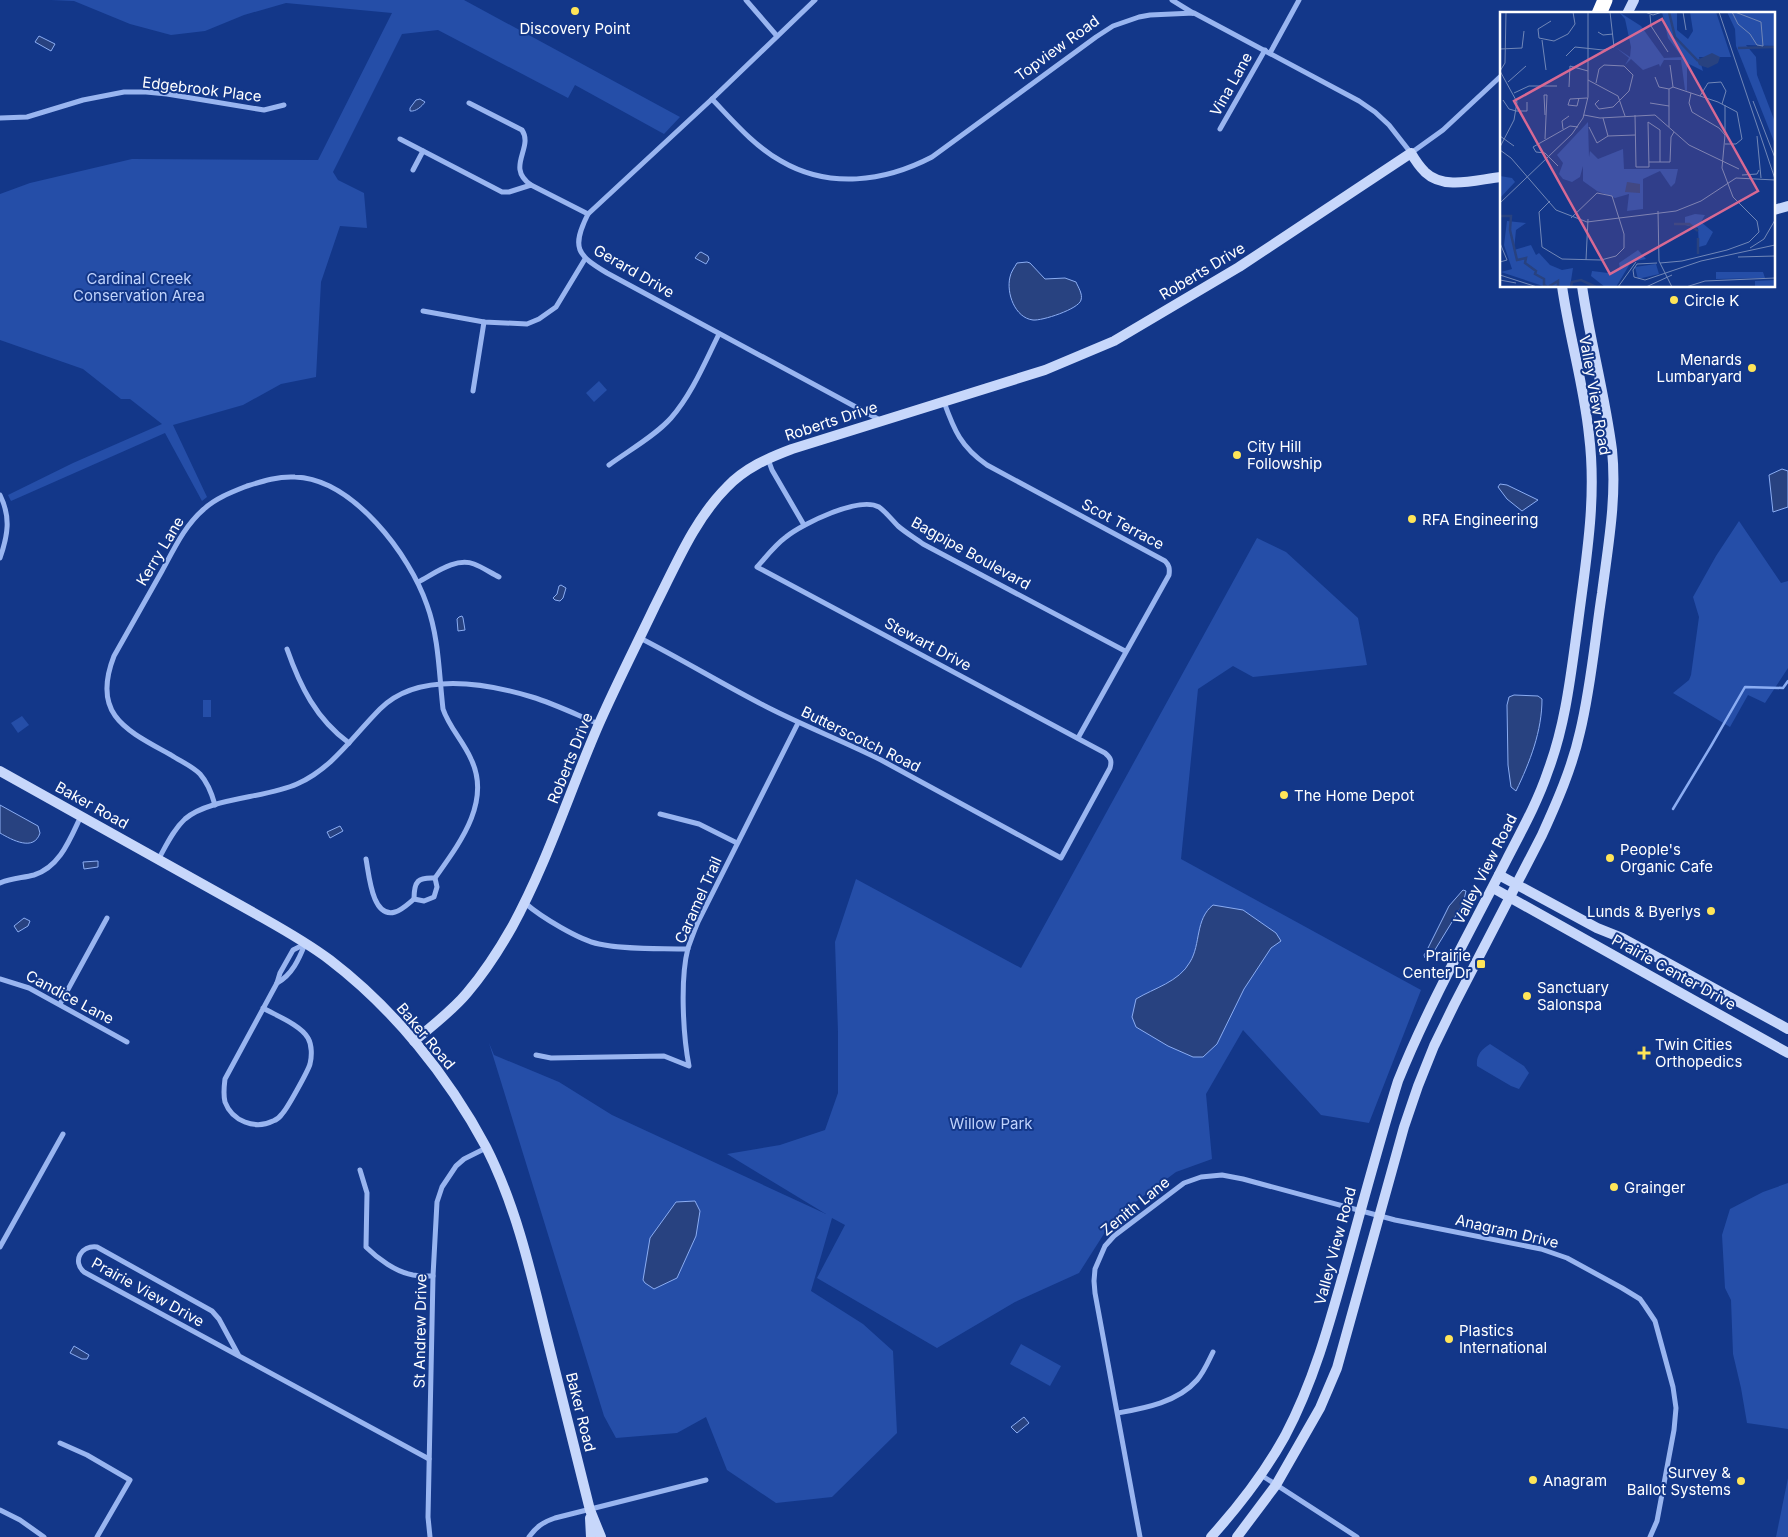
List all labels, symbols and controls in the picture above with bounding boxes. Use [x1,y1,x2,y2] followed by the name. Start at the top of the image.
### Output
[569,5,581,17] marker: Discovery Point
[1011,11,1103,85] street label: Topview Road
[1500,12,1776,288] inset map
[520,19,631,38] place label: Discovery Point
[1206,49,1256,119] street label: Vina Lane
[141,72,263,106] street label: Edgebrook Place
[1156,238,1248,304] street label: Roberts Drive
[590,240,678,302] street label: Gerard Drive
[73,269,205,305] park label: Cardinal Creek Conservation Area
[1684,291,1739,310] place label: Circle K
[1668,294,1680,306] marker: Circle K
[1575,334,1615,456] street label: Valley View Road
[1657,350,1742,386] place label: Menards Lumbaryard
[1746,362,1758,374] marker: Menards Lumbaryard
[782,397,880,445] street label: Roberts Drive
[1247,437,1322,473] place label: City Hill Followship
[1231,449,1243,461] marker: City Hill Followship
[1078,494,1168,554] street label: Scot Terrace
[1422,510,1538,529] place label: RFA Engineering
[908,512,1034,594] street label: Bagpipe Boulevard
[132,513,188,589] street label: Kerry Lane
[1406,513,1418,525] marker: RFA Engineering
[881,613,975,675] street label: Stewart Drive
[798,702,924,776] street label: Butterscotch Road
[543,710,597,806] street label: Roberts Drive
[52,777,132,833] street label: Baker Road
[1294,786,1415,805] place label: The Home Depot
[1278,789,1290,801] marker: The Home Depot
[1449,811,1521,927] street label: Valley View Road
[1620,840,1713,876] place label: People's Organic Cafe
[1604,852,1616,864] marker: People's Organic Cafe
[670,853,726,947] street label: Caramel Trail
[1587,902,1701,921] place label: Lunds & Byerlys
[1705,905,1717,917] marker: Lunds & Byerlys
[1609,930,1739,1014] street label: Prairie Center Drive
[1403,946,1471,982] place label: Prairie Center Dr
[1475,958,1487,970] marker: Prairie Center Dr
[23,966,117,1028] street label: Candice Lane
[1537,978,1610,1014] place label: Sanctuary Salonspa
[1521,990,1533,1002] marker: Sanctuary Salonspa
[393,999,459,1073] street label: Baker Road
[1655,1035,1742,1071] place label: Twin Cities Orthopedics
[1637,1046,1651,1060] marker: Twin Cities Orthopedics
[949,1114,1033,1133] park label: Willow Park
[1097,1172,1173,1240] street label: Zenith Lane
[1624,1178,1686,1197] place label: Grainger
[1608,1181,1620,1193] marker: Grainger
[1310,1185,1360,1307] street label: Valley View Road
[1453,1210,1561,1252] street label: Anagram Drive
[88,1253,208,1331] street label: Prairie View Drive
[410,1273,430,1389] street label: St Andrew Drive
[1459,1321,1547,1357] place label: Plastics International
[1443,1333,1455,1345] marker: Plastics International
[562,1370,600,1454] street label: Baker Road
[1627,1463,1731,1499] place label: Survey & Ballot Systems
[1543,1471,1607,1490] place label: Anagram
[1527,1474,1539,1486] marker: Anagram
[1735,1475,1747,1487] marker: Survey & Ballot Systems

